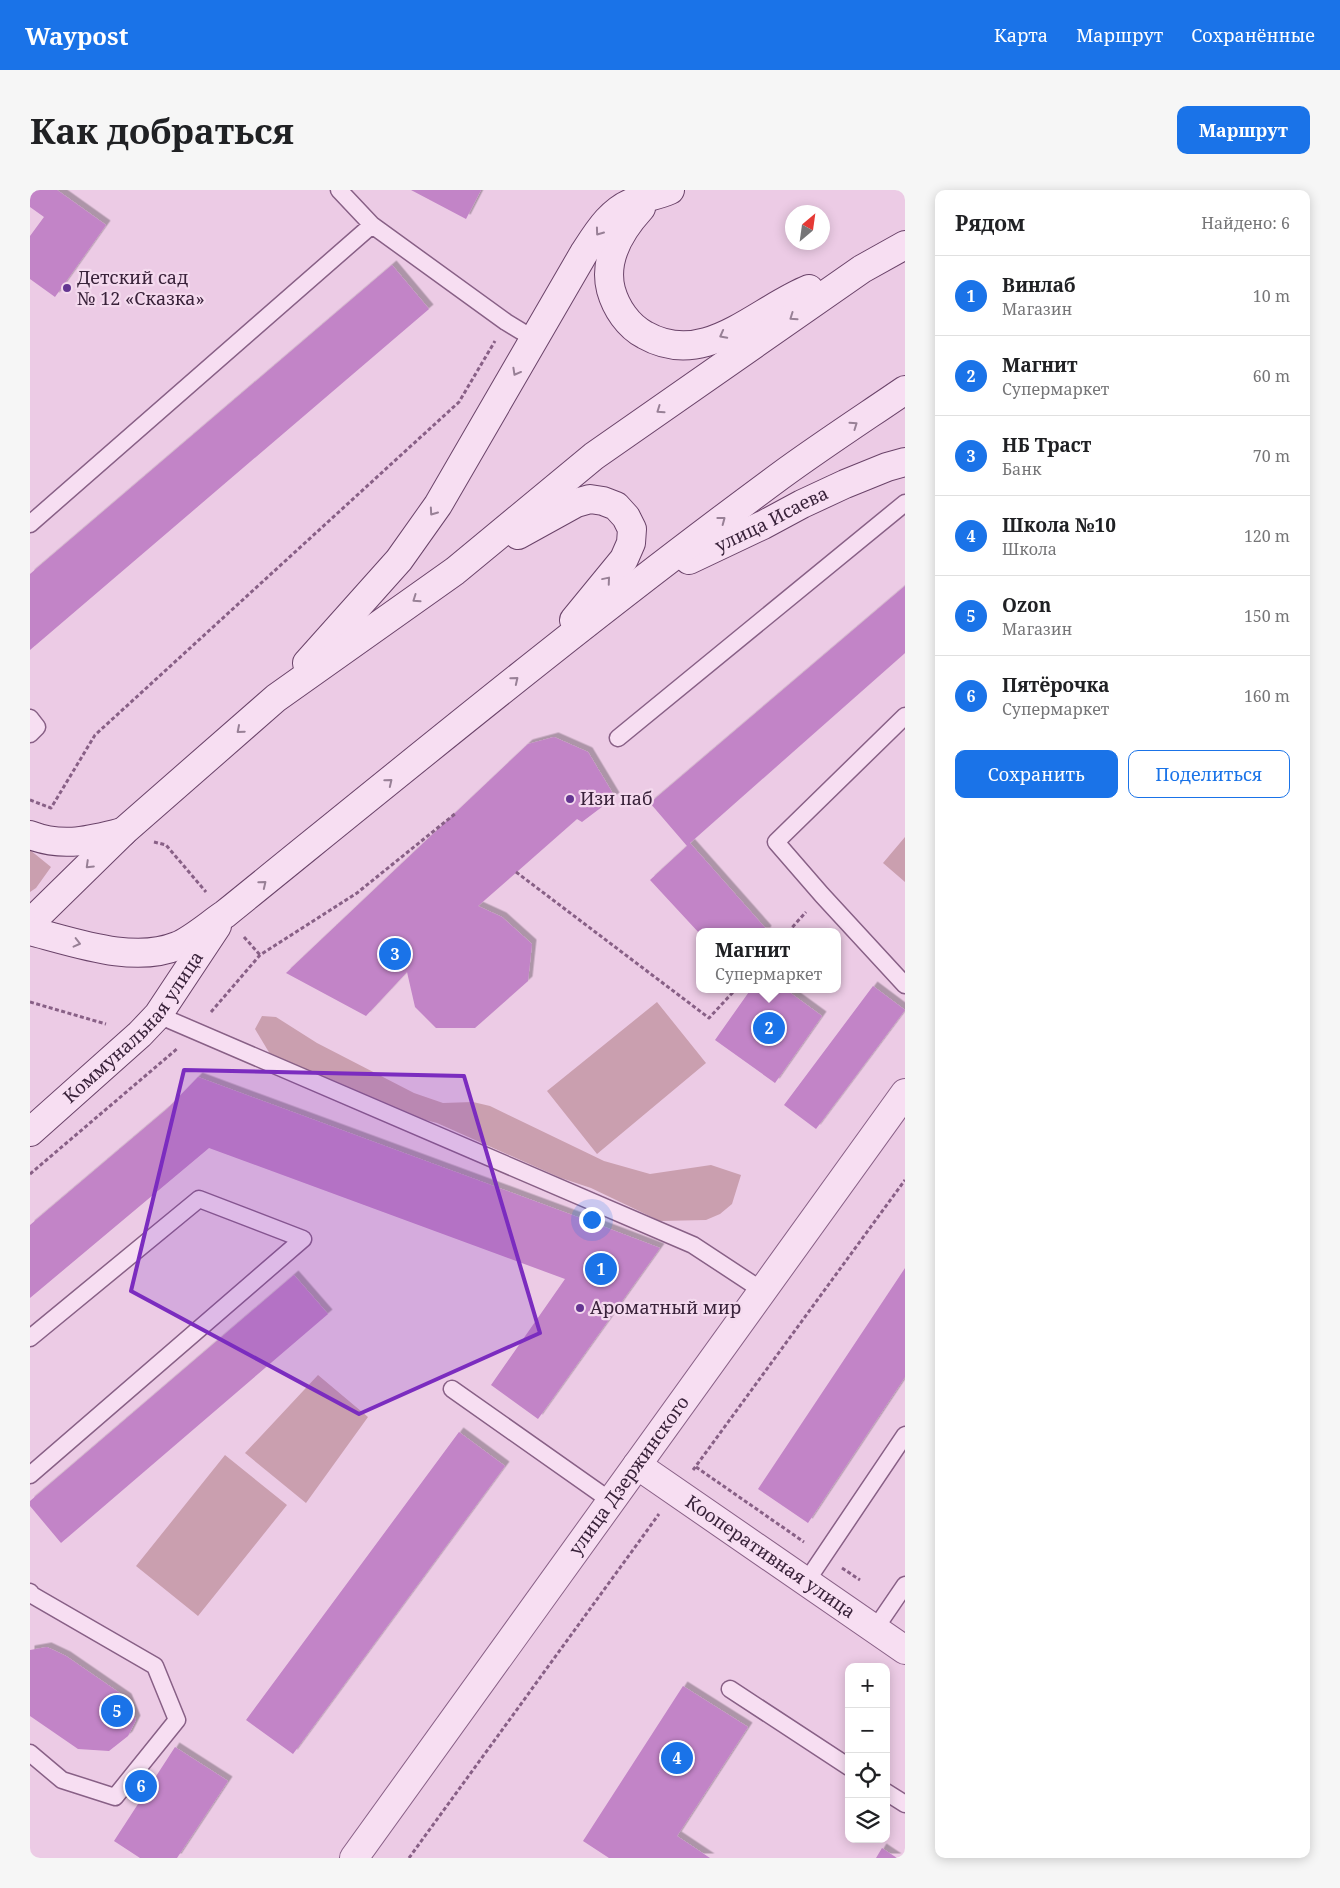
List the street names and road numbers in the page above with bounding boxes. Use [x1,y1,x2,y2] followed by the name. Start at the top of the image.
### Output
[711,481,832,557] street label: улица Исаева
[58,946,208,1108] street label: Коммунальная улица
[563,1391,694,1560] street label: улица Дзержинского
[681,1489,861,1623] street label: Кооперативная улица

